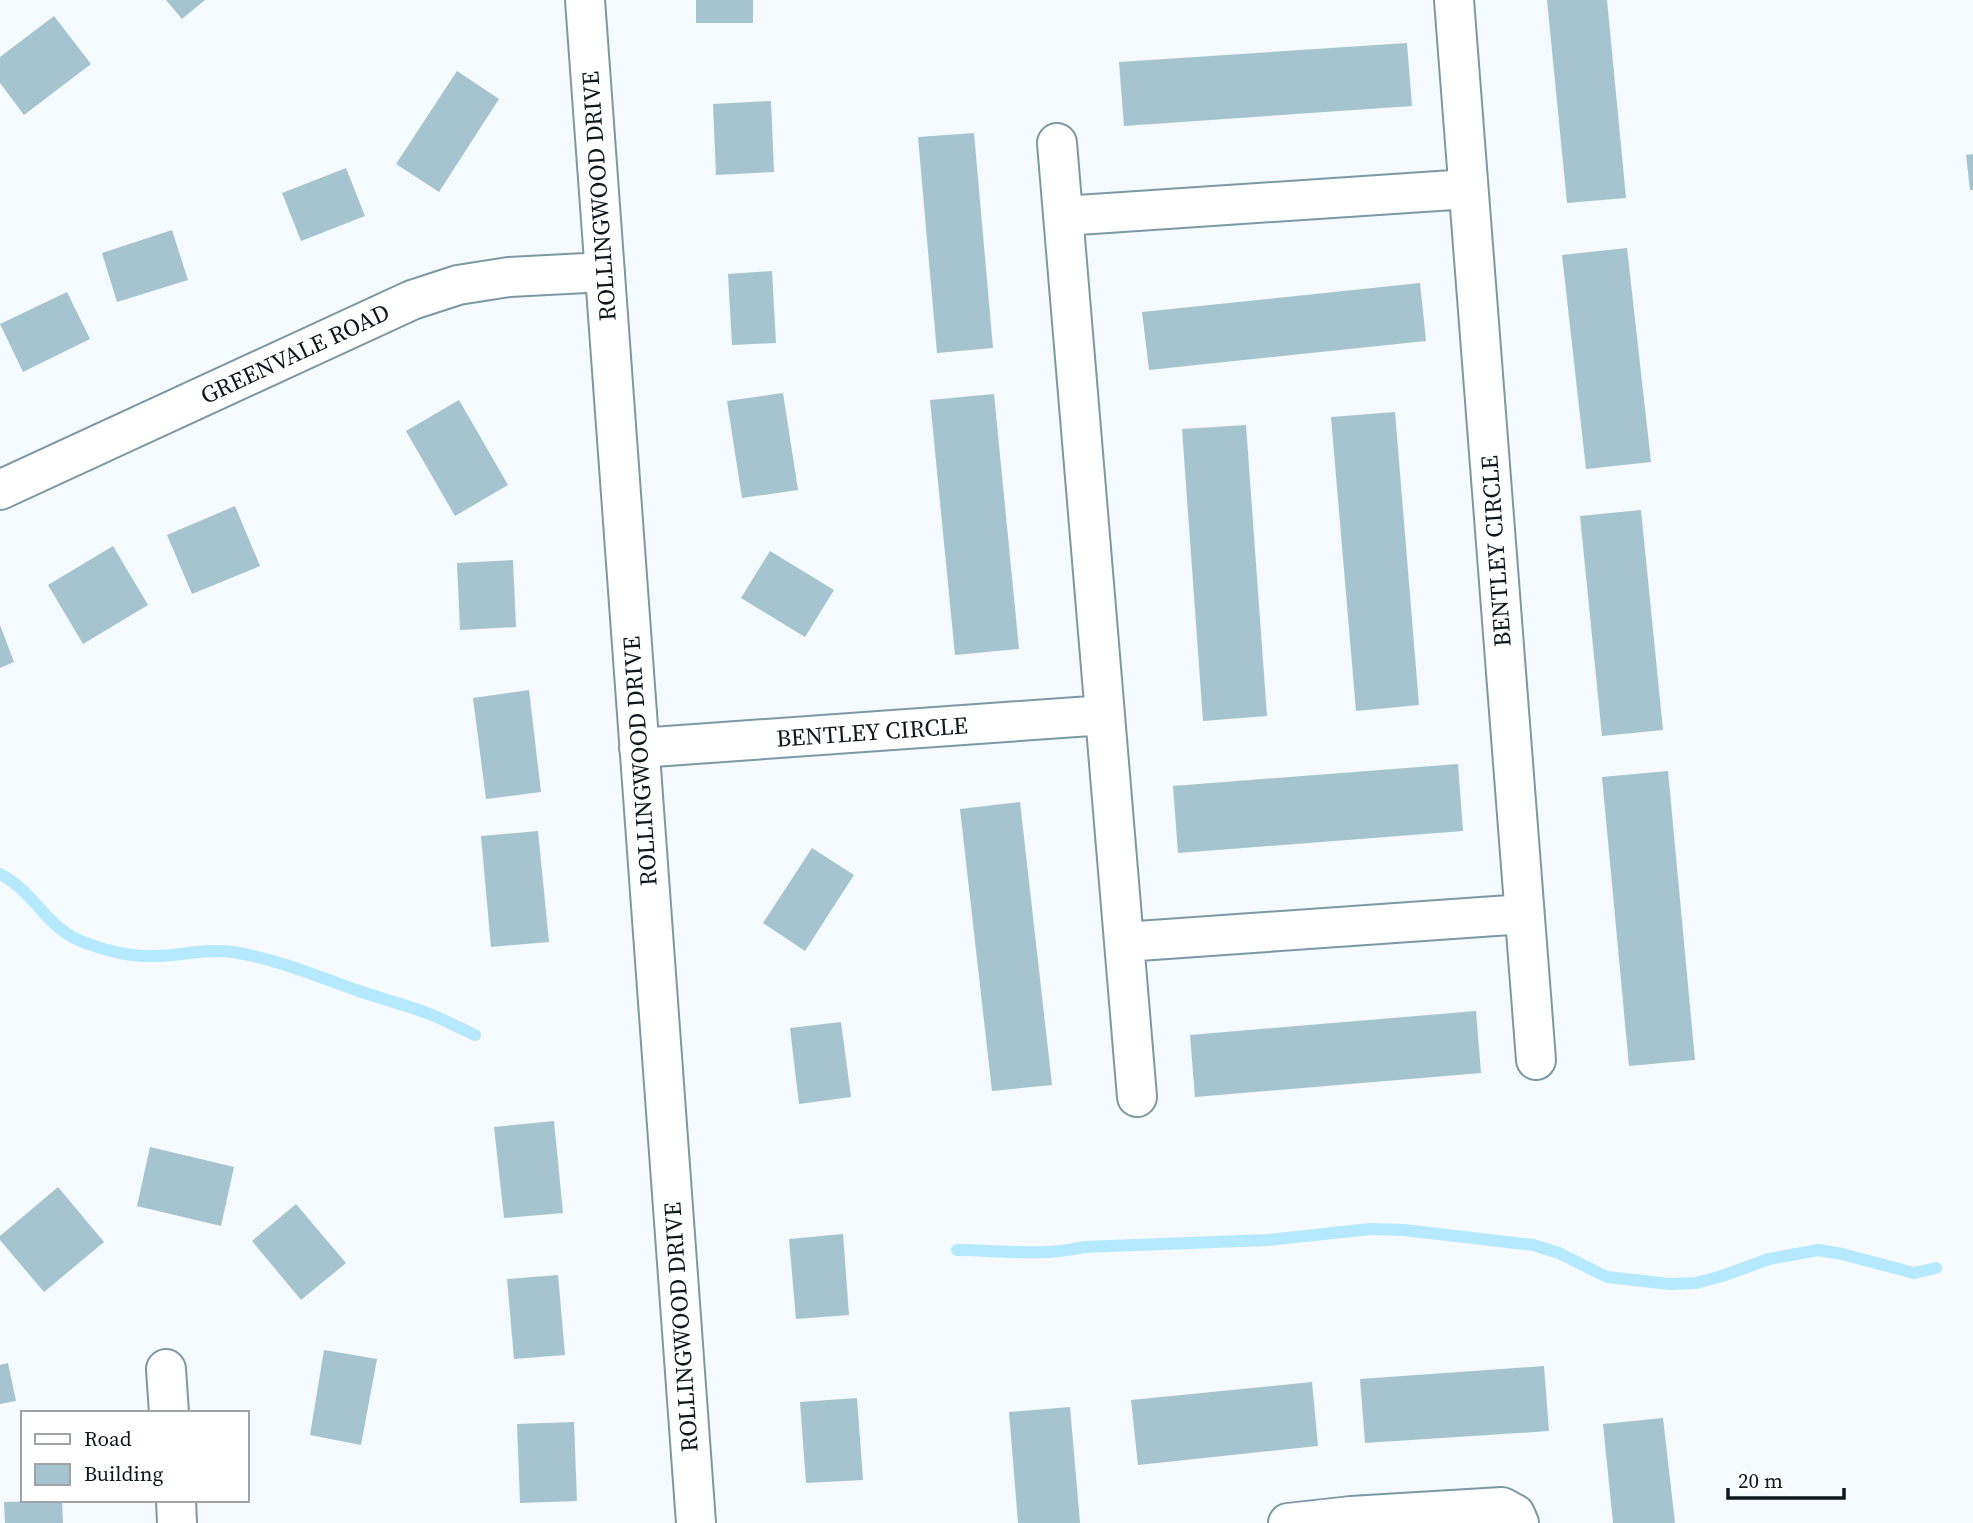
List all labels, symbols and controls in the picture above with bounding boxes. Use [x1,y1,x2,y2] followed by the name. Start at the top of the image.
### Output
[573,70,624,322] street label: ROLLINGWOOD DRIVE
[195,295,395,412] street label: GREENVALE ROAD
[1472,454,1519,648] street label: BENTLEY CIRCLE
[614,635,665,887] street label: ROLLINGWOOD DRIVE
[775,708,969,755] street label: BENTLEY CIRCLE
[655,1201,706,1453] street label: ROLLINGWOOD DRIVE
[21,1411,248,1502] legend
[84,1424,132,1453] text: Road
[1728,1456,1843,1500] scale bar
[84,1459,163,1488] text: Building
[1738,1466,1783,1495] text: 20 m

